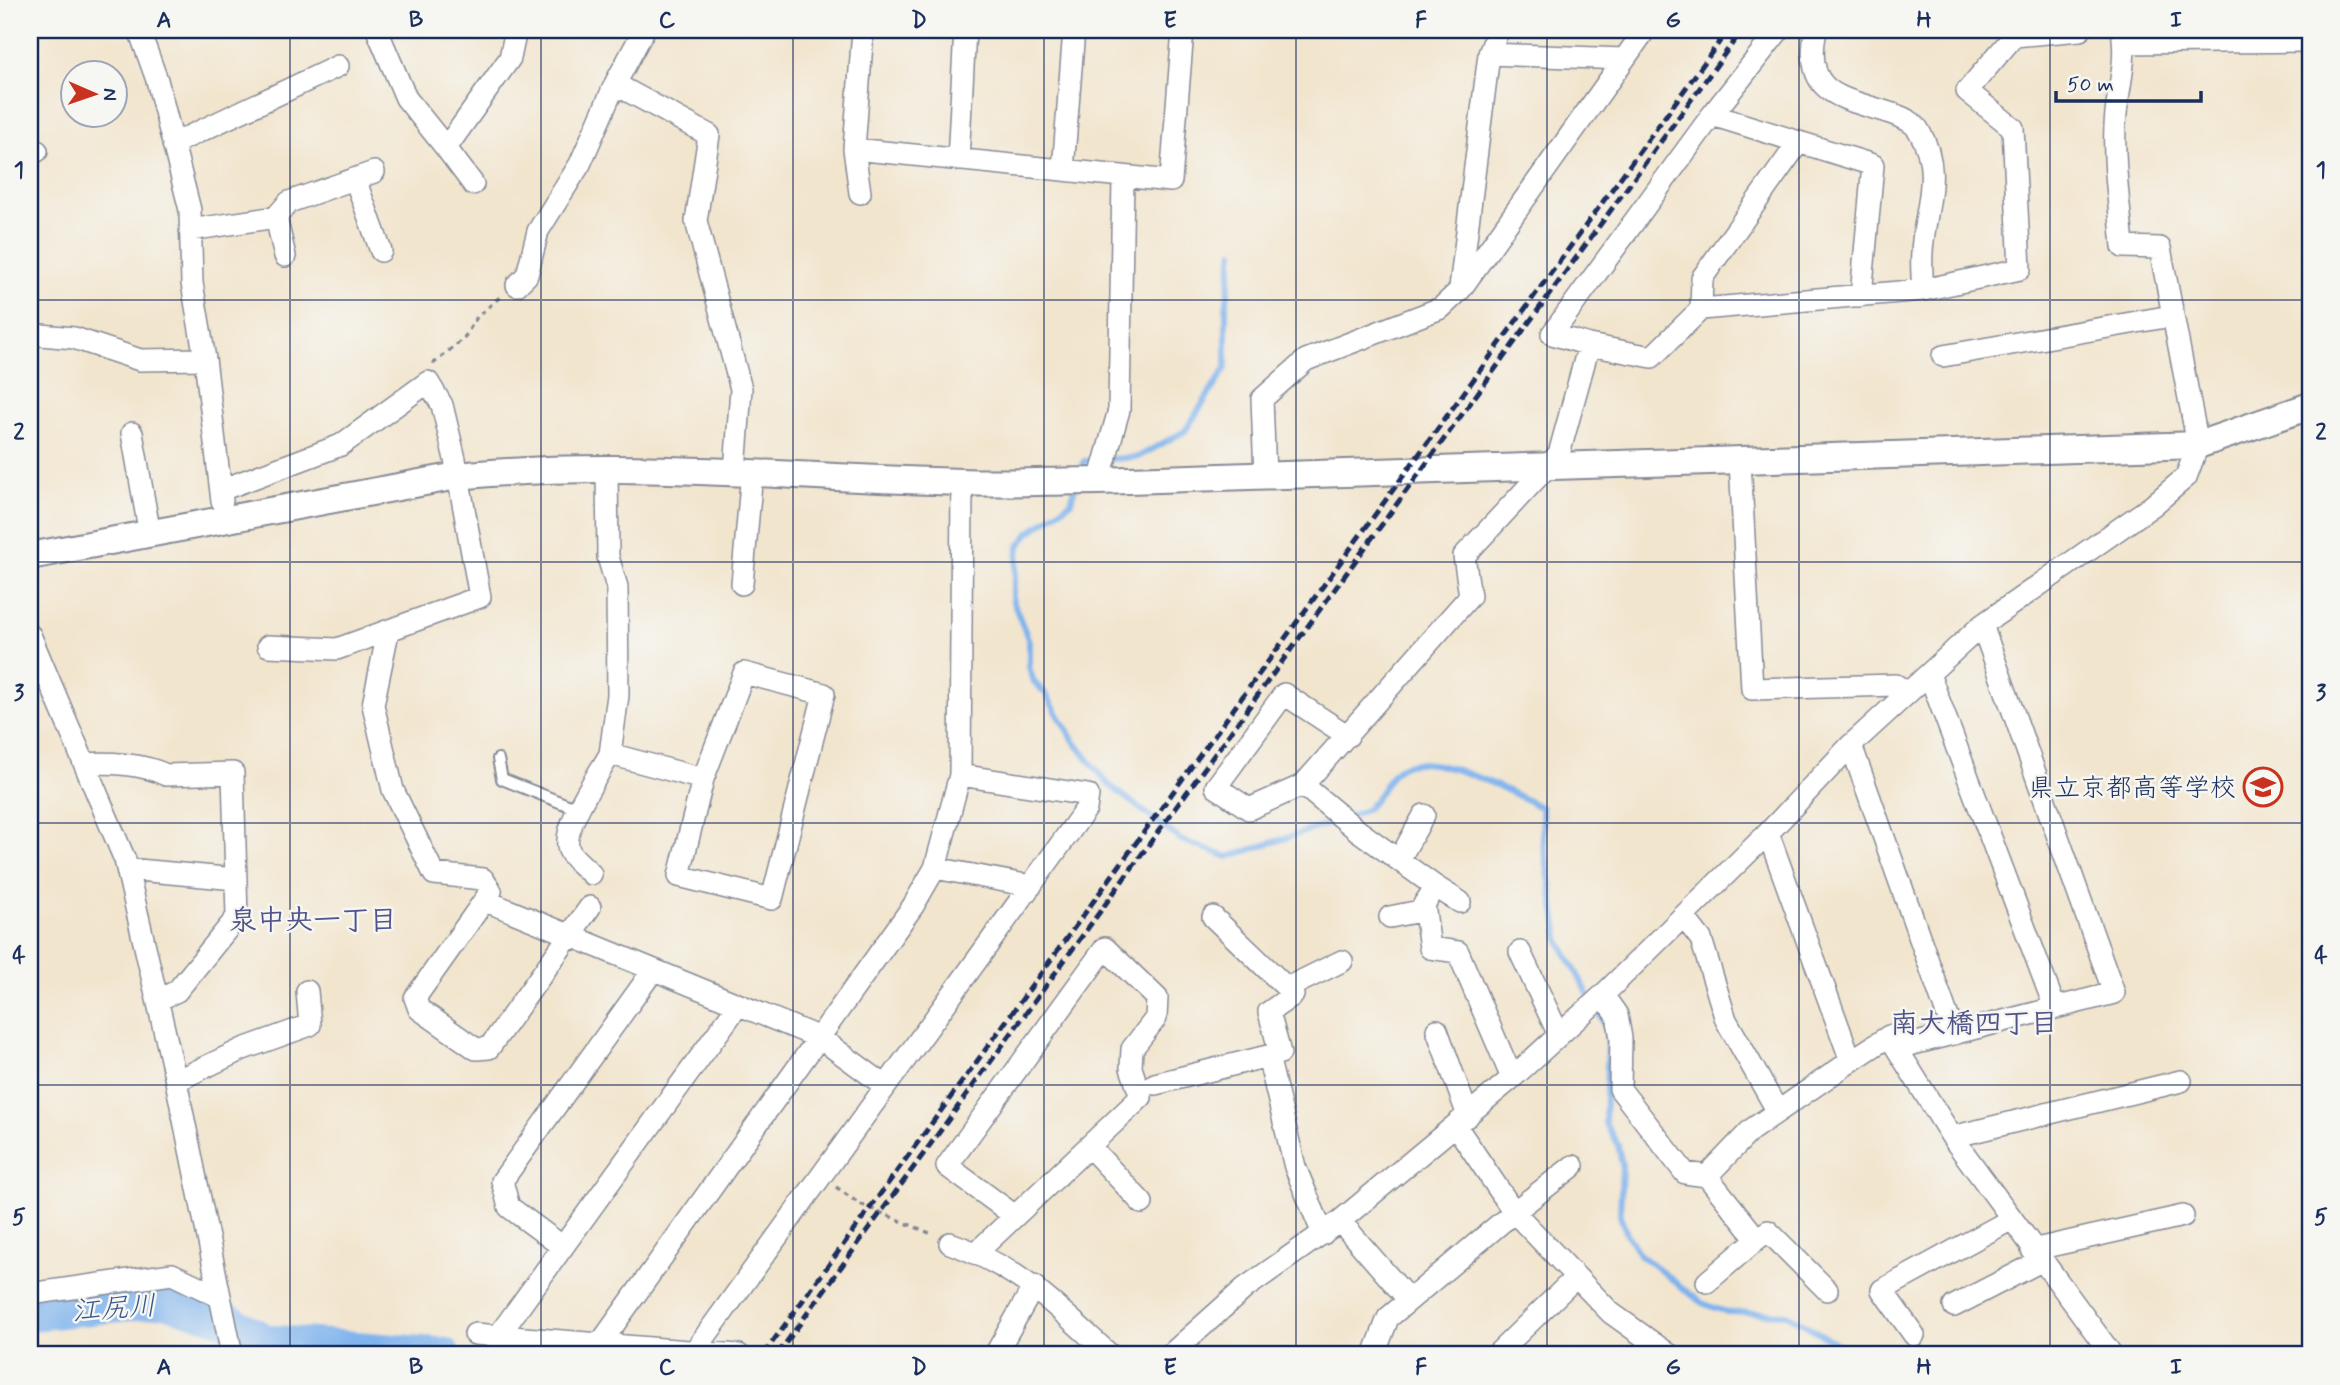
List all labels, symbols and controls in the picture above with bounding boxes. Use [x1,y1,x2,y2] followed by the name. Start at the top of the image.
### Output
[156,6,172,36] text: A
[409,6,424,36] text: B
[659,6,676,36] text: C
[911,6,927,36] text: D
[1163,6,1177,36] text: E
[1415,6,1427,36] text: F
[1665,6,1681,36] text: G
[1916,6,1932,36] text: H
[2170,6,2182,36] text: I
[60,60,130,130] north arrow
[2056,60,2202,104] scale bar
[2067,71,2114,99] text: 50 m
[97,88,122,101] text: N
[14,156,24,186] text: 1
[2316,156,2326,186] text: 1
[13,418,25,448] text: 2
[2315,418,2327,448] text: 2
[14,679,25,709] text: 3
[2316,679,2327,709] text: 3
[2242,766,2284,808] school or university icon: 県立京都高等学校
[2028,772,2236,806] place label: 県立京都高等学校
[229,903,397,940] district label: 泉中央一丁目
[12,941,26,971] text: 4
[2314,941,2328,971] text: 4
[1890,1006,2058,1043] district label: 南大橋四丁目
[12,1203,26,1233] text: 5
[2314,1203,2328,1233] text: 5
[71,1288,157,1331] water label: 江尻川
[156,1353,172,1383] text: A
[409,1353,424,1383] text: B
[659,1353,676,1383] text: C
[911,1353,927,1383] text: D
[1163,1353,1177,1383] text: E
[1415,1353,1427,1383] text: F
[1665,1353,1681,1383] text: G
[1916,1353,1932,1383] text: H
[2170,1353,2182,1383] text: I

